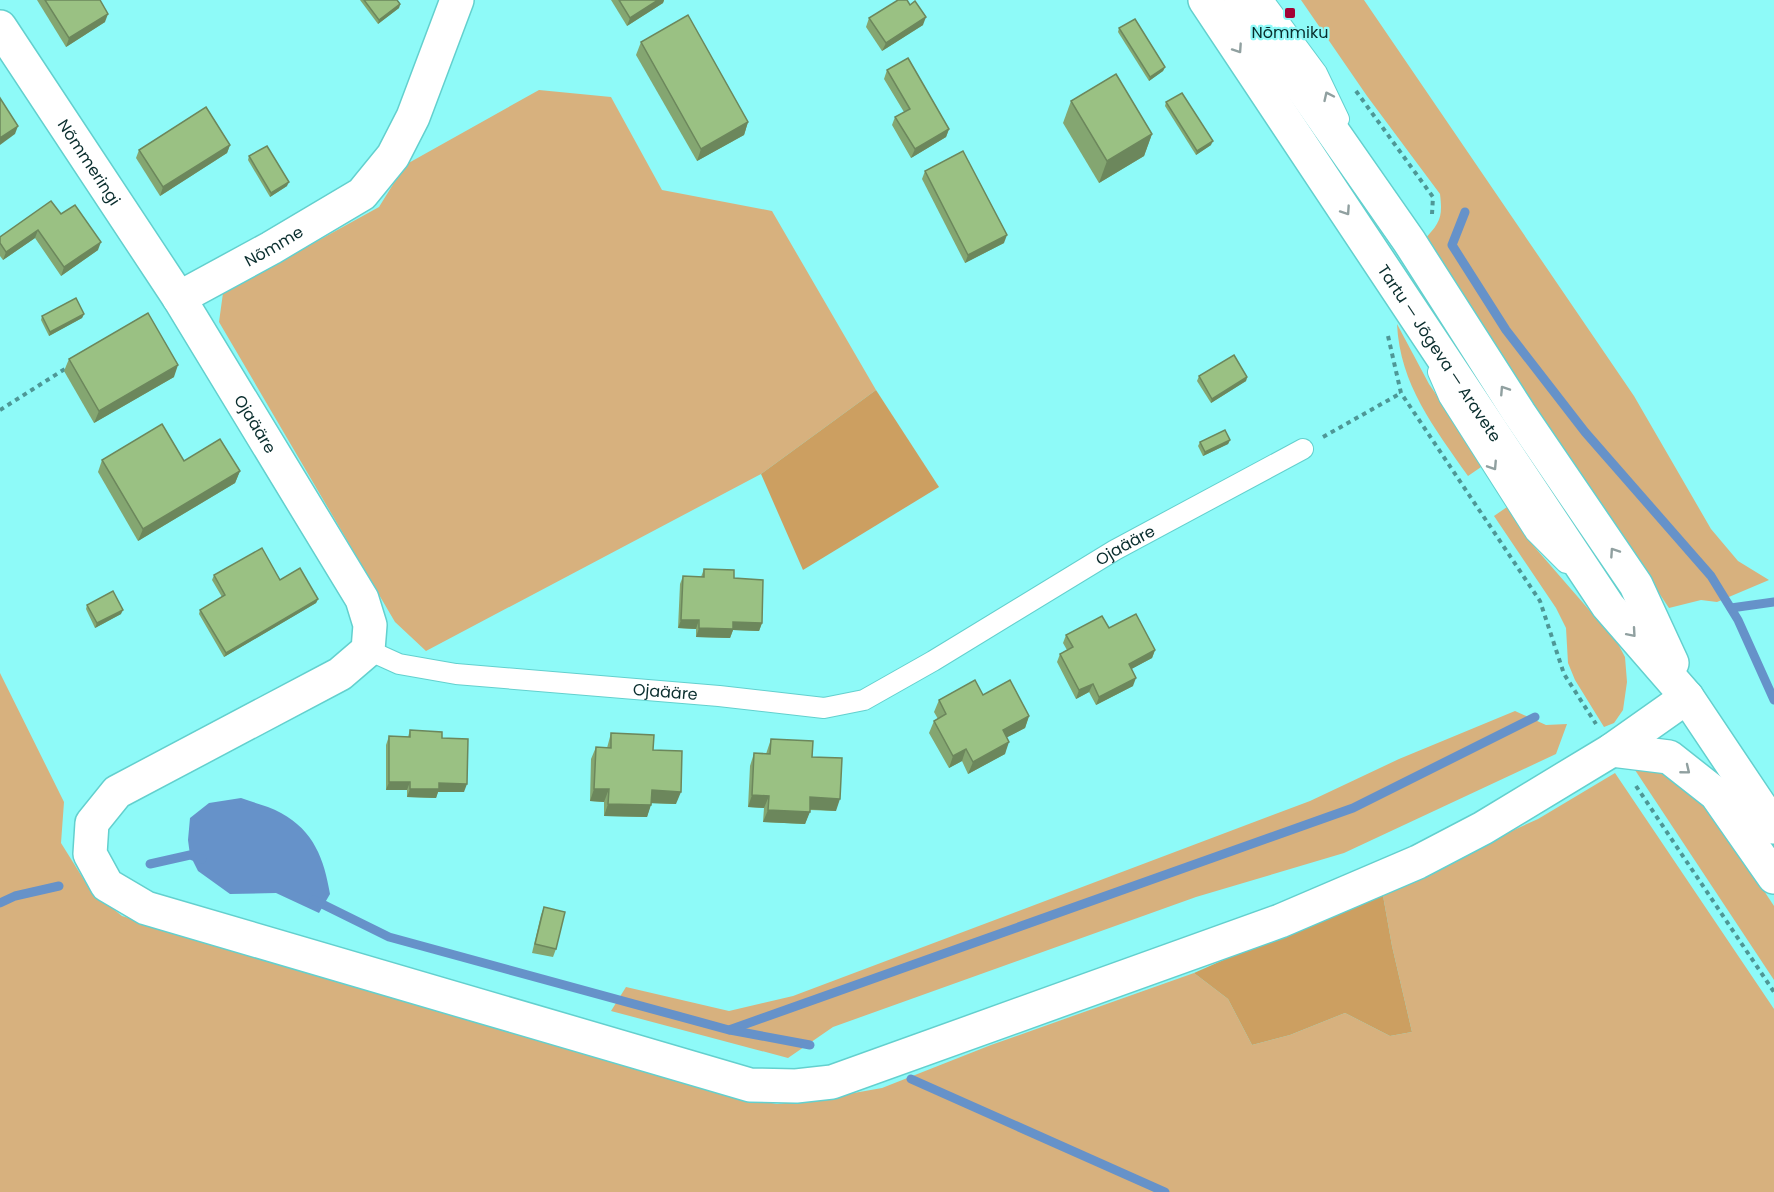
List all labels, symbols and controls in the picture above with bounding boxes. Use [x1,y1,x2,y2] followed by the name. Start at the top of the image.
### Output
[1283,6,1297,20] marker: Nõmmiku
[1252,21,1328,44] place label: Nõmmiku
[1230,42,1241,53] one-way arrow
[1324,91,1336,102] one-way arrow
[52,114,126,210] street label: Nõmmeringi
[1338,205,1350,215] one-way arrow
[240,220,307,272] street label: Nõmme
[1372,260,1507,446] street label: Tartu — Jõgeva — Aravete
[1500,386,1512,396] one-way arrow
[229,390,282,458] street label: Ojaääre
[1486,460,1497,471] one-way arrow
[1091,519,1159,571] street label: Ojaääre
[1610,547,1621,558] one-way arrow
[1625,626,1636,637] one-way arrow
[632,677,699,706] street label: Ojaääre
[1679,763,1690,774] one-way arrow

